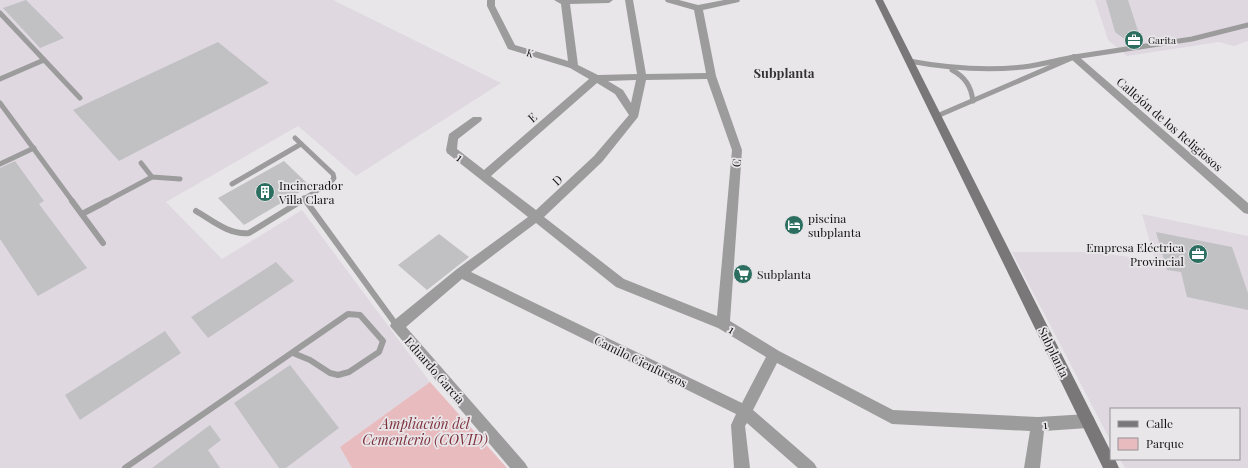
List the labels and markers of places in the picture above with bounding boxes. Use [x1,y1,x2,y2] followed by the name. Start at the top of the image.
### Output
[1123,29,1145,51] office icon: Garita
[1148,33,1176,47] place label: Garita
[278,177,344,207] place label: Incinerador Villa Clara
[254,181,276,203] building icon: Incinerador Villa Clara
[808,210,861,240] place label: piscina subplanta
[783,214,805,236] hotel icon: piscina subplanta
[1086,239,1185,269] place label: Empresa Eléctrica Provincial
[1187,243,1209,265] office icon: Empresa Eléctrica Provincial
[732,263,754,285] supermarket icon: Subplanta
[757,266,811,282] place label: Subplanta

